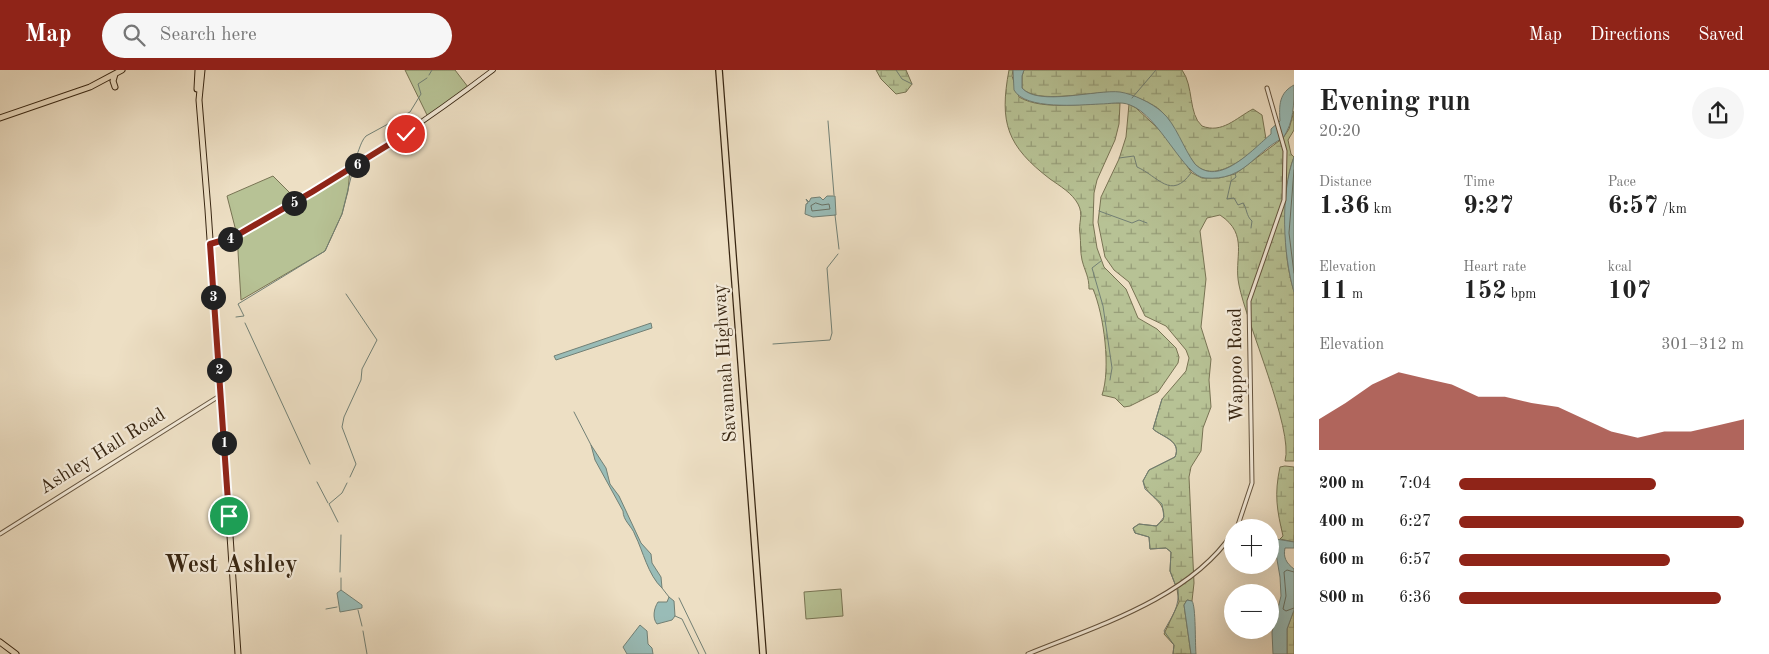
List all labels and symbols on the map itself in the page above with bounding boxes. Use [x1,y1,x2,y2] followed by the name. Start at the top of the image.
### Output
[385,113,427,155] pin
[344,152,370,178] pin: 6
[282,190,306,216] pin: 5
[218,226,242,252] pin: 4
[711,283,741,443] street label: Savannah Highway
[200,284,226,310] pin: 3
[1227,308,1247,422] street label: Wappoo Road
[206,358,232,382] pin: 2
[37,406,169,498] street label: Ashley Hall Road
[212,430,236,456] pin: 1
[208,495,250,537] pin
[164,554,298,578] district label: West Ashley

